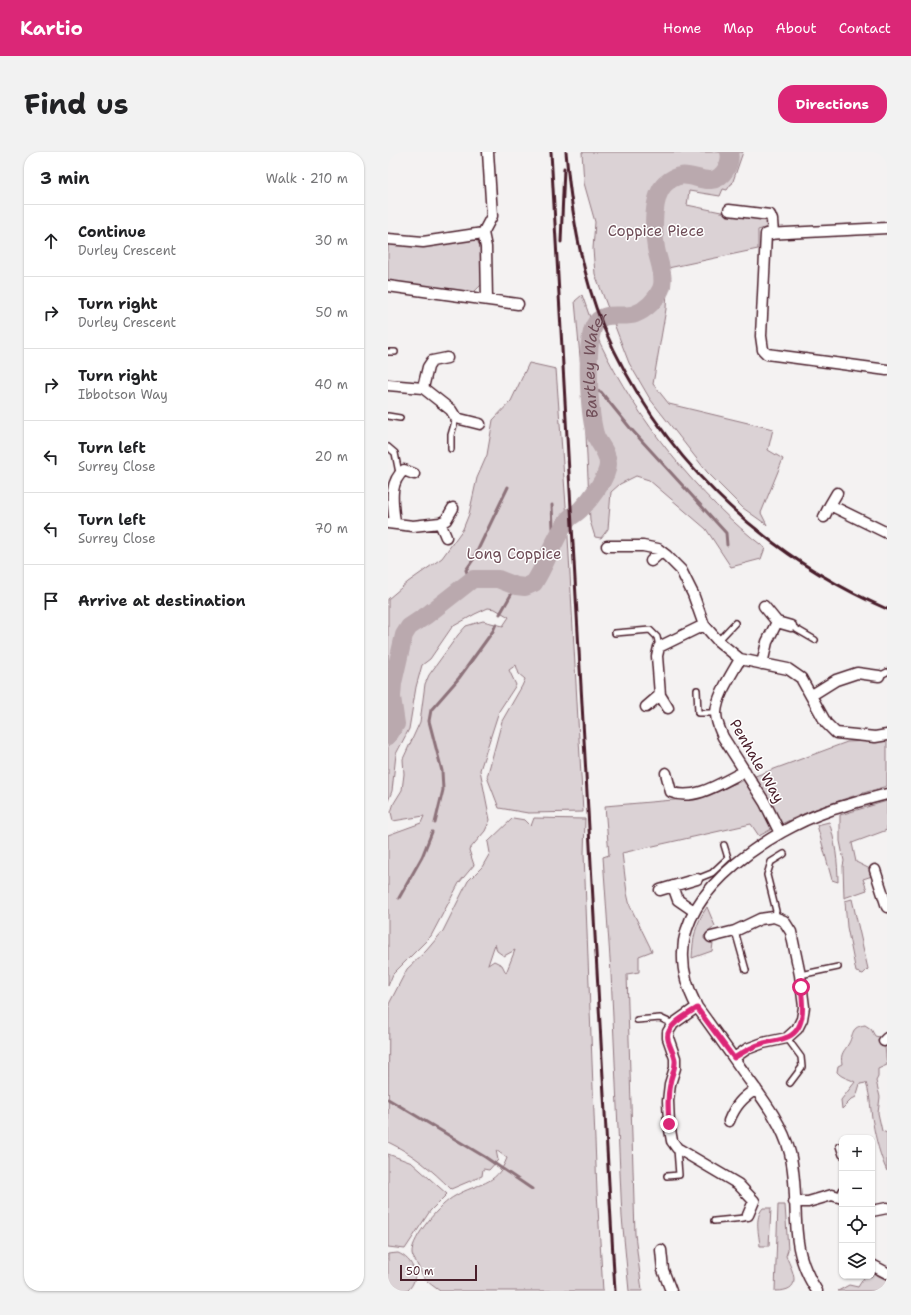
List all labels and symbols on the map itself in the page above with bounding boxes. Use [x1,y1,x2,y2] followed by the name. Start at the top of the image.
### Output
[608,221,704,241] park label: Coppice Piece
[578,306,611,420] water label: Bartley Water
[467,544,561,564] park label: Long Coppice
[725,715,789,807] street label: Penhale Way
[792,978,810,996] route start
[660,1115,678,1133] route end
[400,1263,477,1282] scale bar

